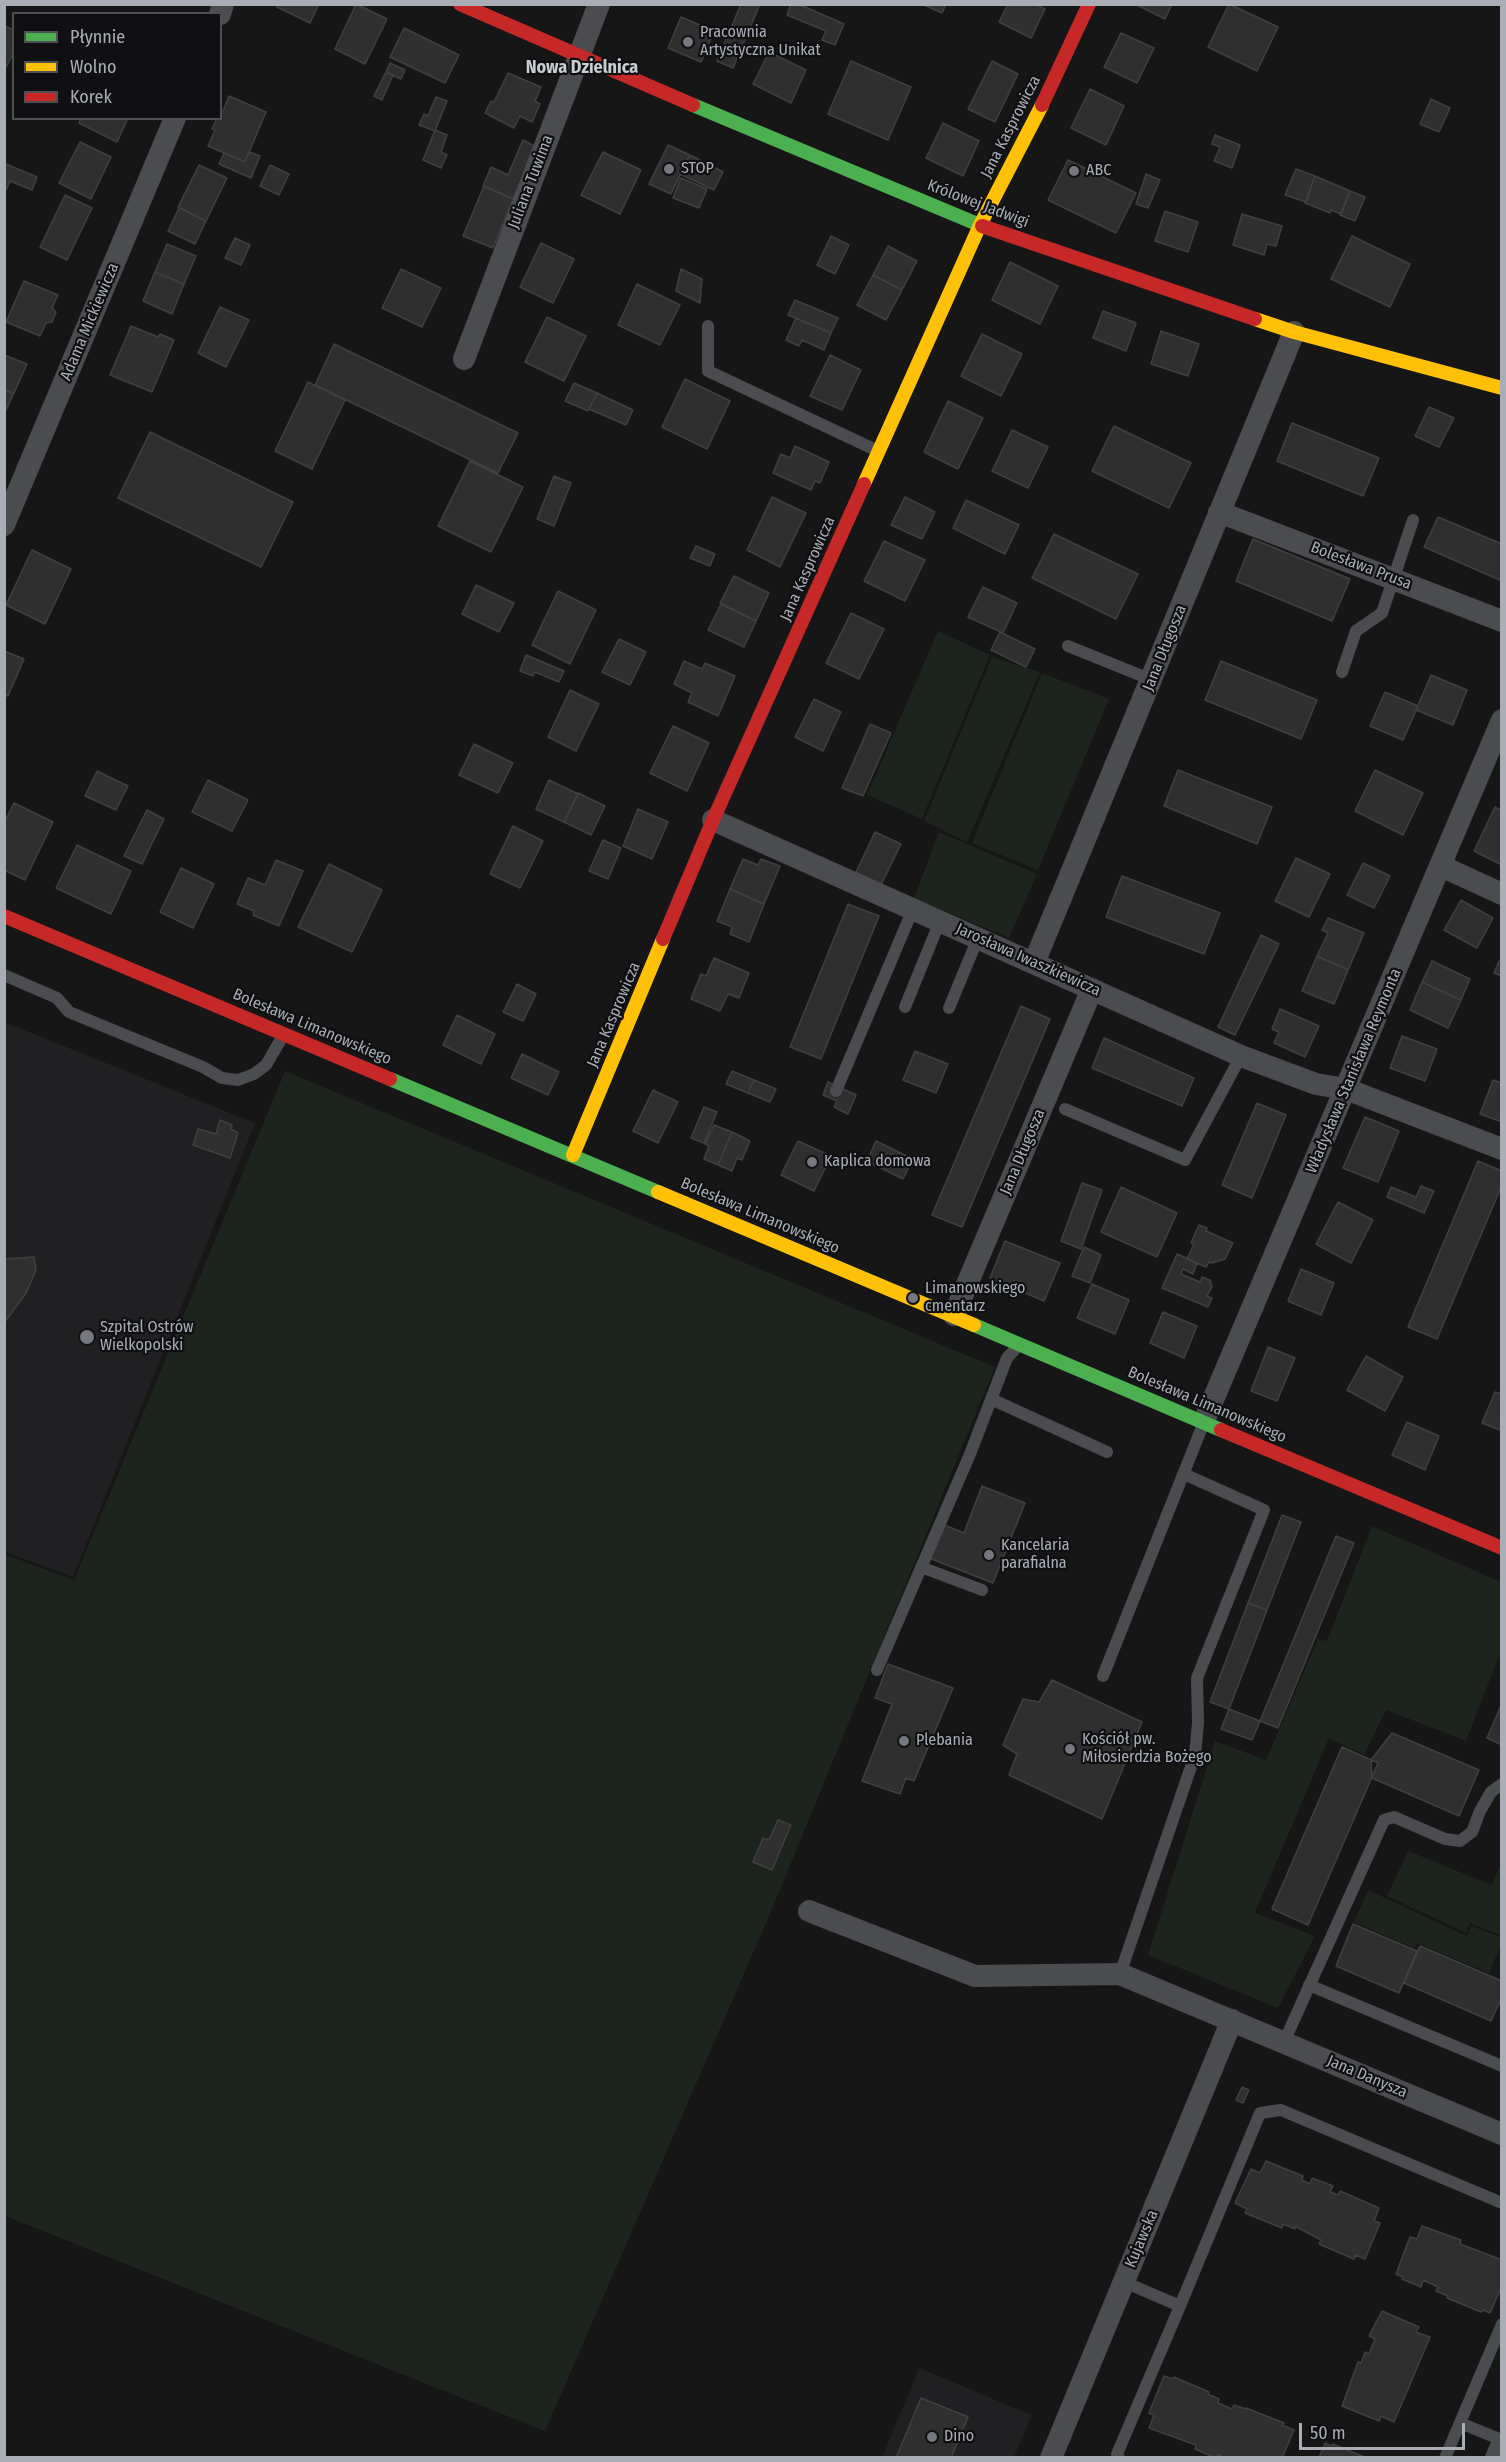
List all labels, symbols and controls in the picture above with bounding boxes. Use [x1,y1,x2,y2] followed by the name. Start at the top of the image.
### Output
[12,12,222,120] legend
[700,23,821,61] place label: Pracownia Artystyczna Unikat
[70,26,125,48] text: Płynnie
[681,35,695,49] marker: Pracownia Artystyczna Unikat
[70,56,116,78] text: Wolno
[526,57,638,79] district label: Nowa Dzielnica
[977,73,1045,181] street label: Jana Kasprowicza
[70,86,112,108] text: Korek
[504,133,558,231] street label: Juliana Tuwima
[681,159,714,179] place label: STOP
[1086,161,1111,181] place label: ABC
[662,162,676,176] marker: STOP
[1067,164,1081,178] marker: ABC
[924,176,1032,232] street label: Królowej Jadwigi
[57,260,123,384] street label: Adama Mickiewicza
[776,514,840,624] street label: Jana Kasprowicza
[1308,538,1414,594] street label: Bolesława Prusa
[1139,602,1191,694] street label: Jana Długosza
[953,919,1103,1001] street label: Jarosława Iwaszkiewicza
[583,959,645,1071] street label: Jana Kasprowicza
[1302,966,1406,1176] street label: Władysława Stanisława Reymonta
[230,985,394,1069] street label: Bolesława Limanowskiego
[996,1106,1050,1198] street label: Jana Długosza
[824,1152,931,1172] place label: Kaplica domowa
[805,1155,819,1169] marker: Kaplica domowa
[678,1174,842,1258] street label: Bolesława Limanowskiego
[925,1279,1025,1317] place label: Limanowskiego cmentarz
[906,1291,920,1305] marker: Limanowskiego cmentarz
[100,1318,194,1356] place label: Szpital Ostrów Wielkopolski
[78,1328,96,1346] marker: Szpital Ostrów Wielkopolski
[1125,1363,1289,1447] street label: Bolesława Limanowskiego
[1001,1536,1070,1574] place label: Kancelaria parafialna
[982,1548,996,1562] marker: Kancelaria parafialna
[1082,1730,1212,1768] place label: Kościół pw. Miłosierdzia Bożego
[916,1731,973,1751] place label: Plebania
[897,1734,911,1748] marker: Plebania
[1063,1742,1077,1756] marker: Kościół pw. Miłosierdzia Bożego
[1324,2051,1410,2103] street label: Jana Danysza
[1121,2207,1163,2271] street label: Kujawska
[1302,2411,1468,2449] scale bar
[1310,2422,1346,2444] text: 50 m
[944,2427,974,2447] place label: Dino
[925,2430,939,2444] marker: Dino

